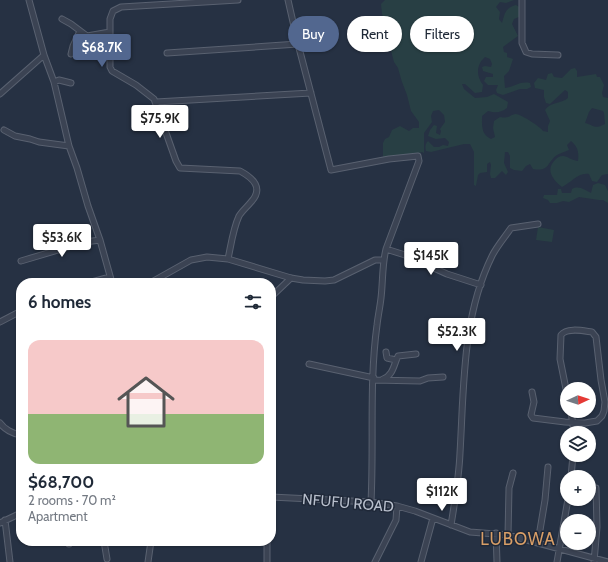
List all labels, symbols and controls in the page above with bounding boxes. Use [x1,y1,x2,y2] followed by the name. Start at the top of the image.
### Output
[288,16,339,52] chip: Buy
[347,16,402,52] chip: Rent
[410,16,474,52] chip: Filters
[69,34,135,68] pin: $68.7K
[82,39,122,55] text: $68.7K
[127,105,193,139] pin: $75.9K
[140,110,180,126] text: $75.9K
[29,224,95,258] pin: $53.6K
[42,229,82,245] text: $53.6K
[403,242,459,276] pin: $145K
[413,247,449,263] text: $145K
[242,291,264,313] icon: filters
[28,292,91,312] text: 6 homes
[424,318,490,352] pin: $52.3K
[437,323,477,339] text: $52.3K
[110,366,182,438] icon: home
[560,382,596,418] north arrow
[560,382,596,550] map controls
[560,426,596,462] button: layers
[560,470,596,506] button: +
[28,472,94,492] text: $68,700
[414,478,470,512] pin: $112K
[426,483,458,499] text: $112K
[301,490,395,516] street label: NFUFU ROAD
[28,492,116,508] text: 2 rooms · 70 m²
[28,508,88,524] text: Apartment
[560,514,596,550] button: −
[480,529,556,549] district label: LUBOWA

